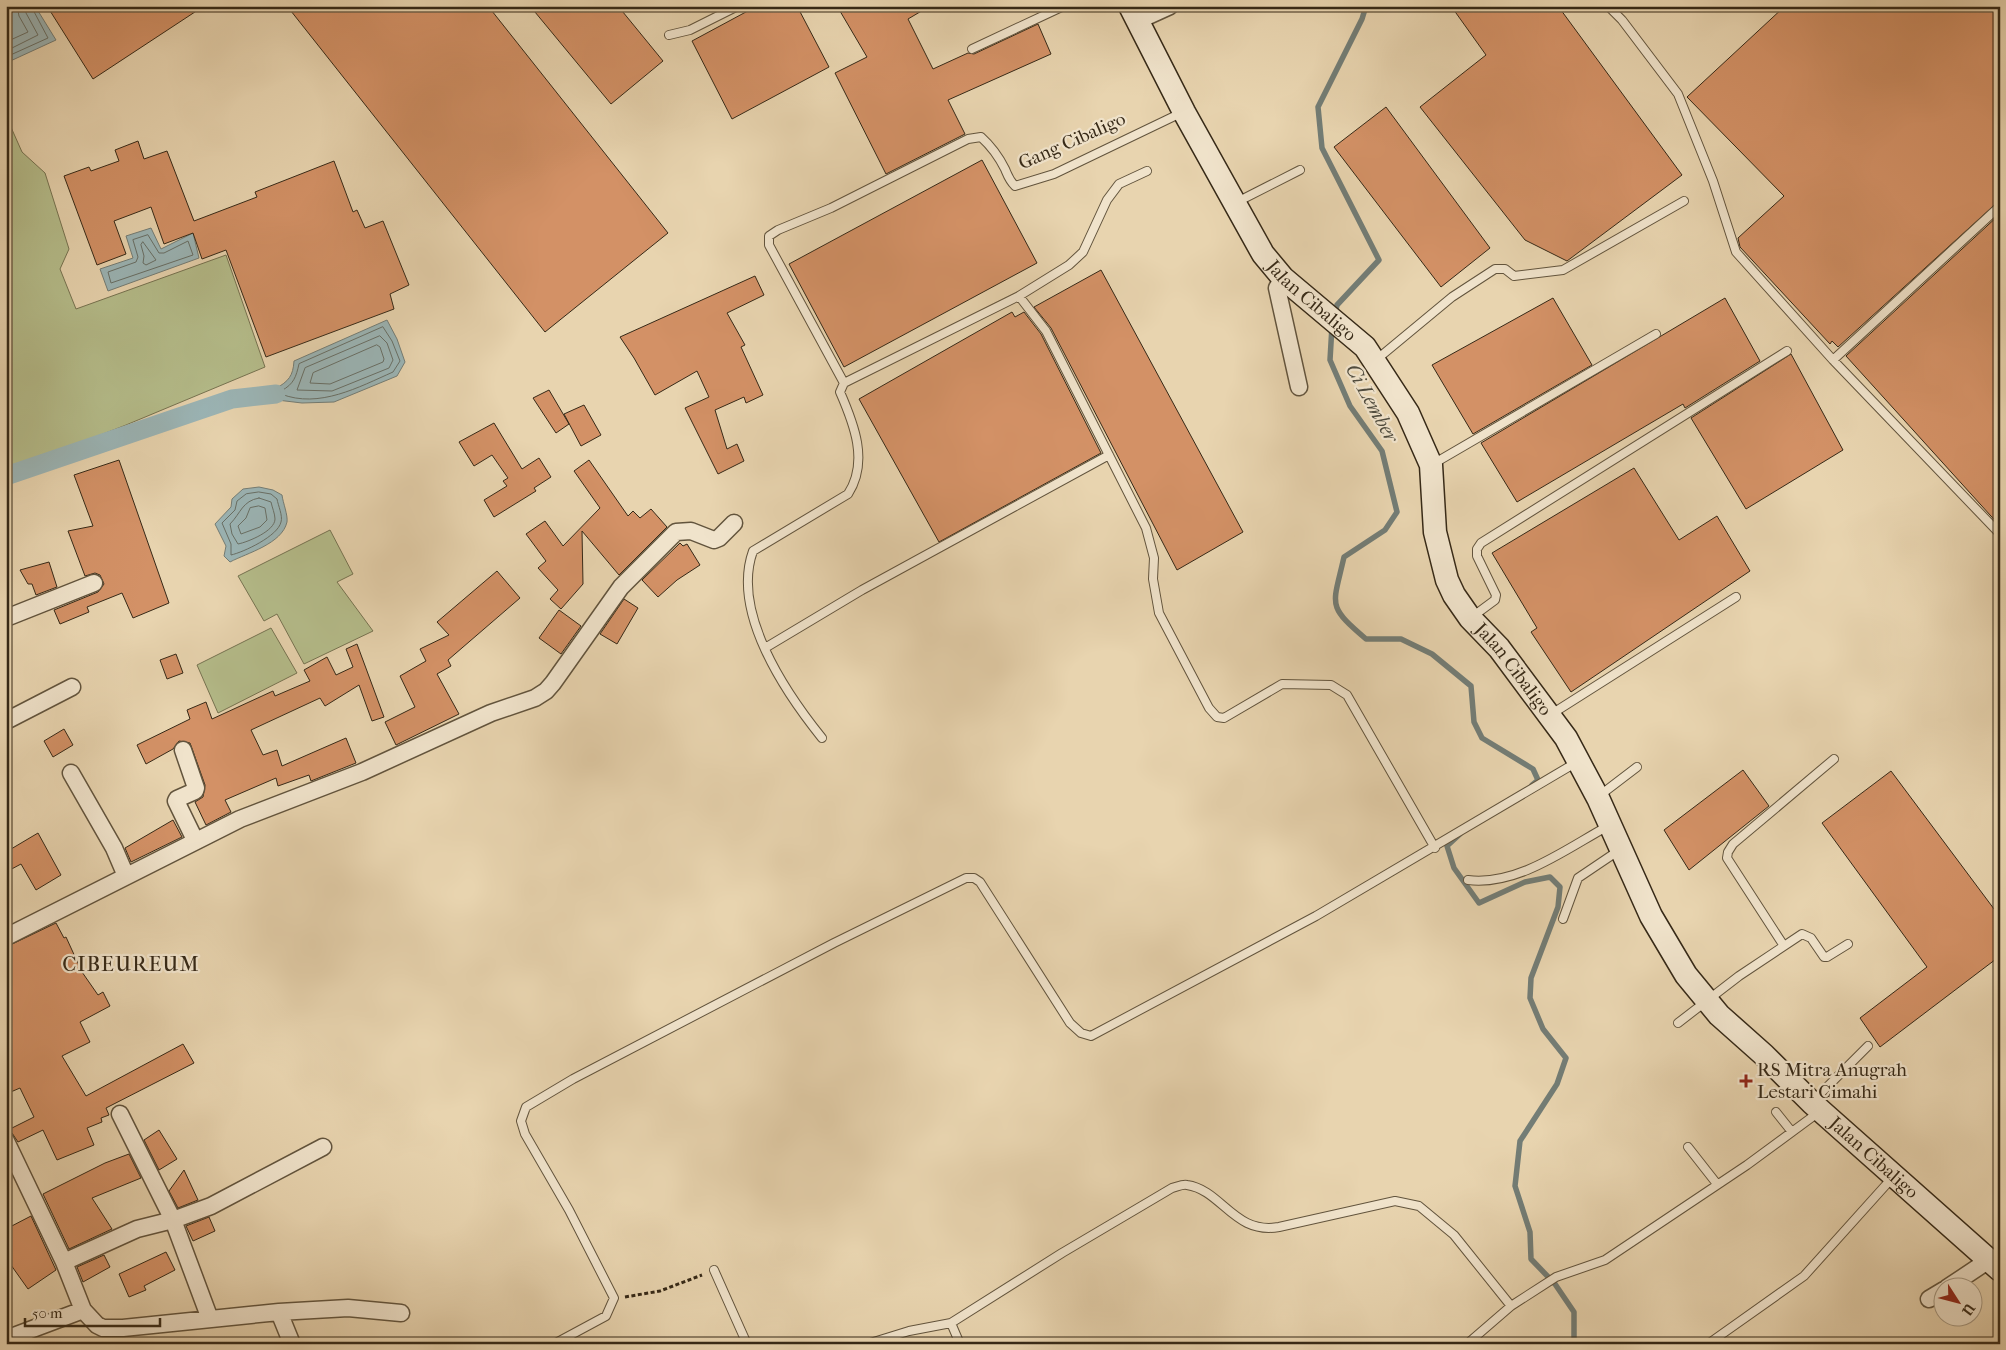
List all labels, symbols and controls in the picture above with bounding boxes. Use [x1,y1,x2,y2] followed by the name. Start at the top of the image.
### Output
[1015,107,1129,174] street label: Gang Cibaligo
[1261,254,1361,346] street label: Jalan Cibaligo
[1341,360,1404,448] water label: Ci Lember
[1469,617,1557,720] street label: Jalan Cibaligo
[62,952,200,976] district label: CIBEUREUM
[1757,1059,1907,1103] place label: RS Mitra Anugrah Lestari Cimahi
[1739,1074,1753,1088] marker: RS Mitra Anugrah Lestari Cimahi
[1823,1111,1923,1203] street label: Jalan Cibaligo
[1934,1278,1984,1328] north arrow
[25,1295,160,1327] scale bar
[1958,1299,1979,1319] text: U
[32,1304,63,1322] text: 50 m

